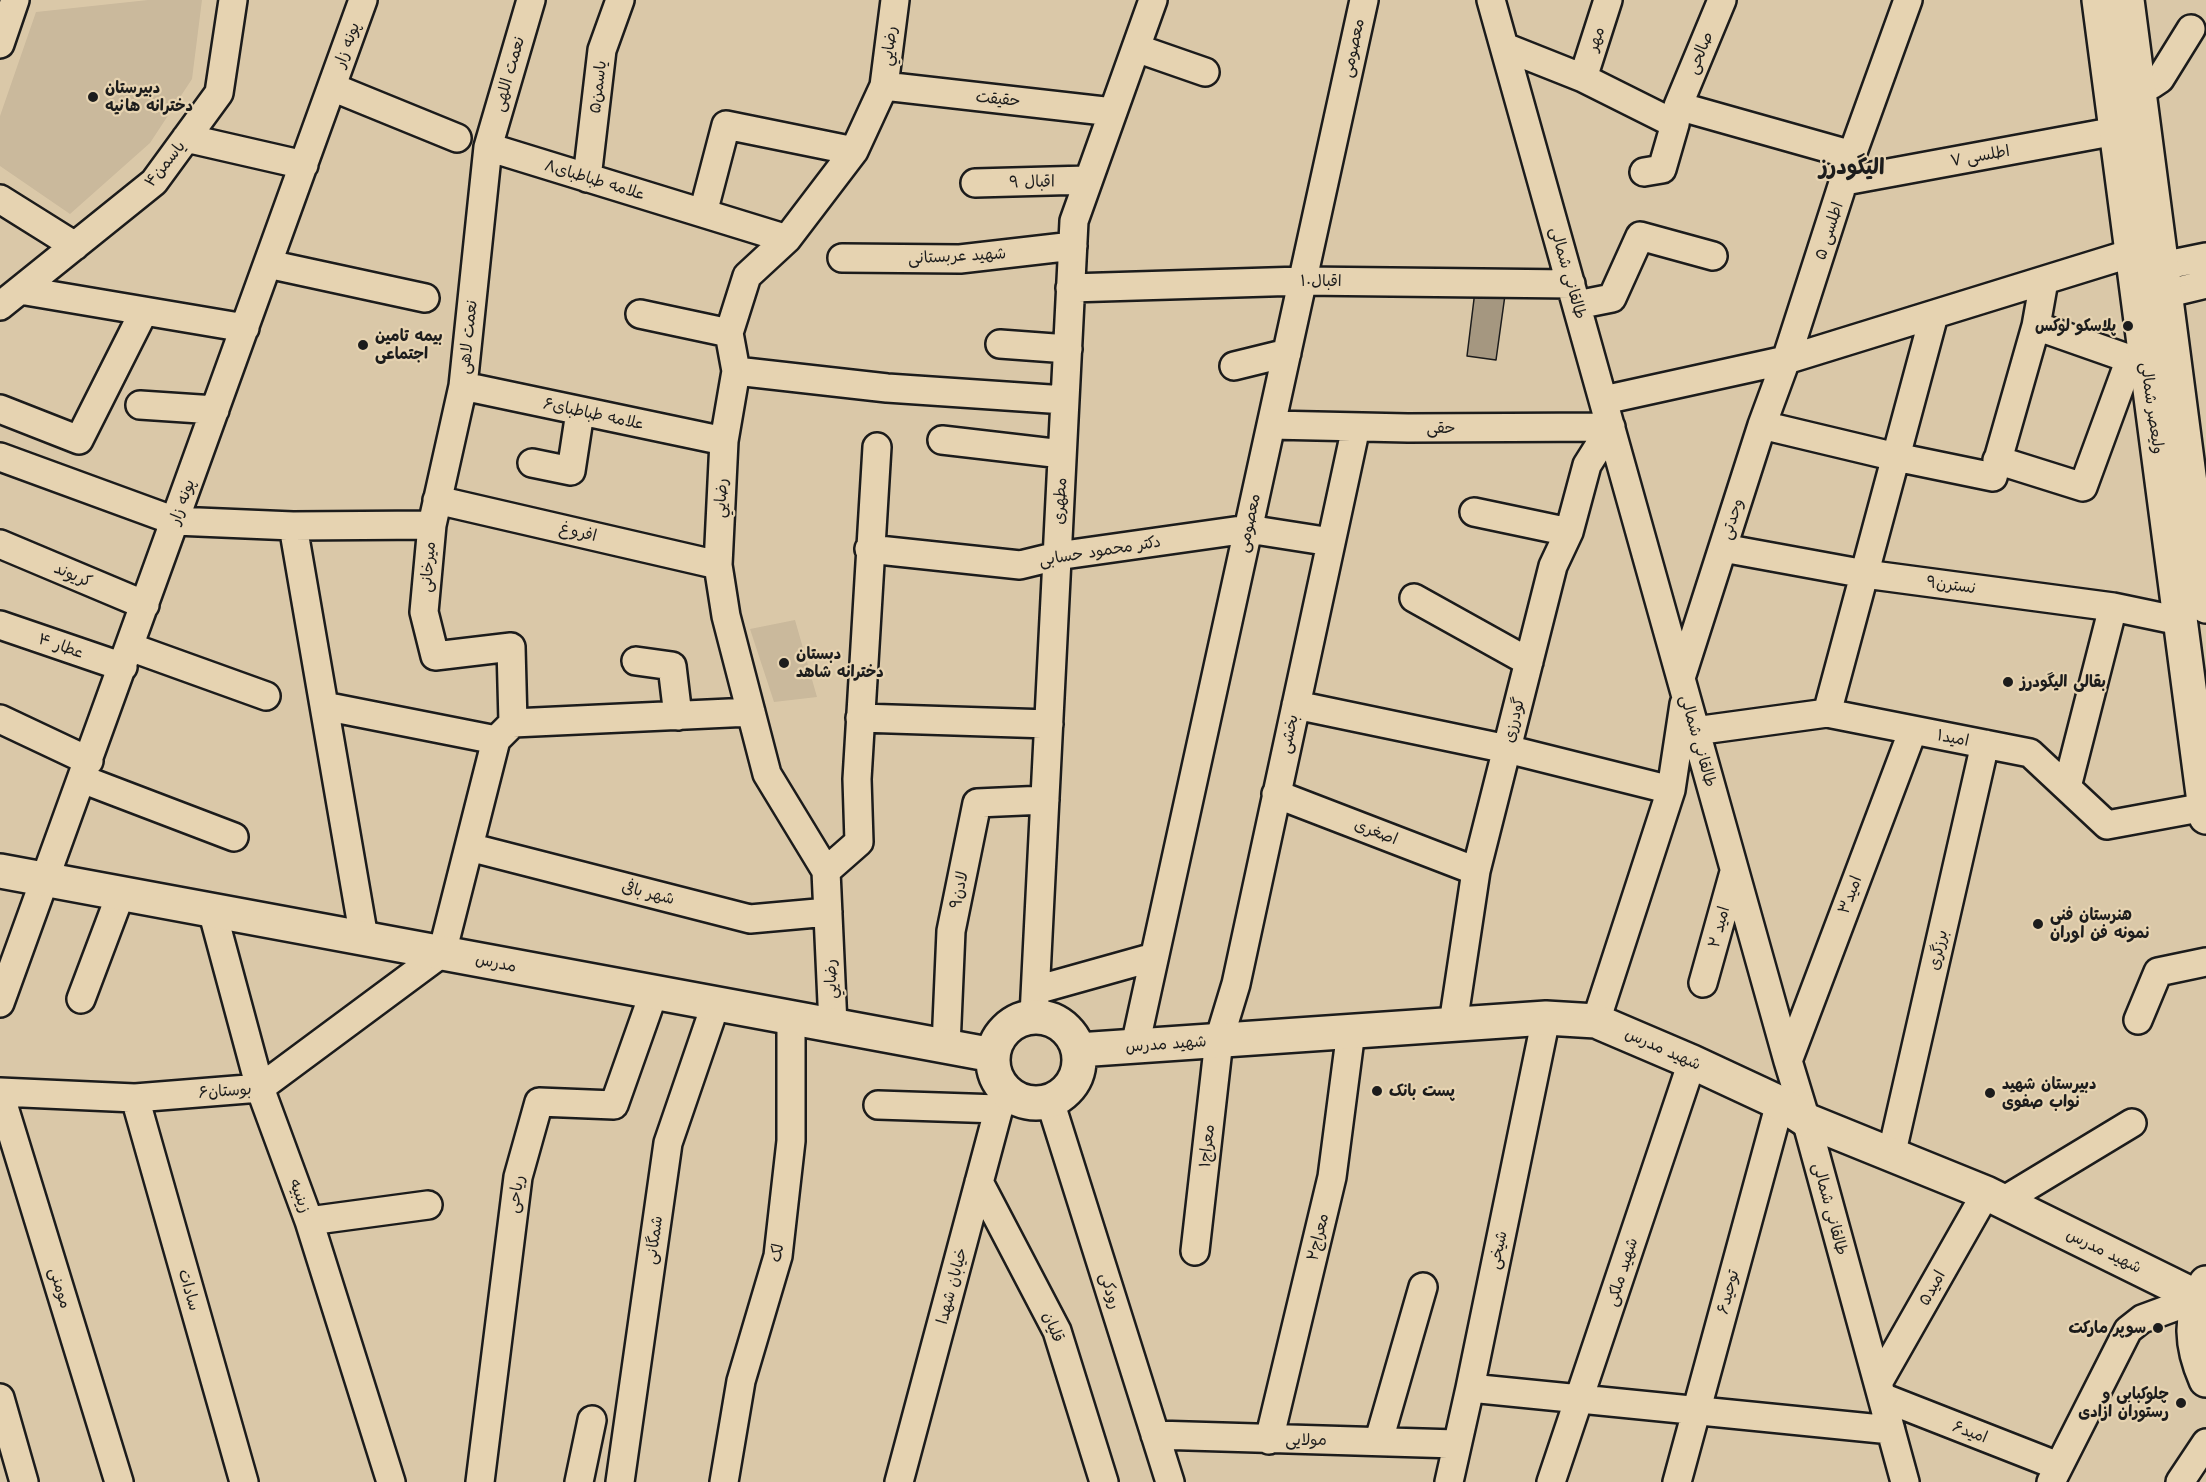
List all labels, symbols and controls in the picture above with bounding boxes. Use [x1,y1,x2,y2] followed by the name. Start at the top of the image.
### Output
[1337,17,1369,79] street label: معصومی
[330,20,364,70] street label: پونه زار
[1583,24,1609,54] street label: مهر
[877,25,901,67] street label: رضایي
[1683,29,1717,77] street label: صالحی
[489,34,529,114] street label: نعمت اللهی
[585,59,611,115] street label: یاسمن۵
[105,78,193,116] place label: دبیرستان دخترانه هانیه
[975,87,1021,111] street label: حقیقت
[86,90,100,104] marker: دبیرستان دخترانه هانیه
[141,137,189,191] street label: یاسمن۴
[1949,141,2011,171] street label: اطلسی ۷
[1819,154,1885,180] district label: الیگودرز
[542,156,648,204] street label: علامه طباطبای۸
[1009,172,1055,192] street label: اقبال ۹
[1811,200,1847,262] street label: اطلسی ۵
[1546,225,1590,321] street label: طالقانی شمالی
[908,244,1006,268] street label: شهید عربستانی
[1300,271,1342,291] street label: اقبال۱۰
[455,299,481,375] street label: نعمت لاهی
[2035,316,2116,336] place label: پلاسکو لوکس
[2121,319,2135,333] marker: پلاسکو لوکس
[375,326,443,364] place label: بیمه تامین اجتماعی
[356,338,370,352] marker: بیمه تامین اجتماعی
[2136,361,2168,455] street label: ولیعصر شمالی
[542,394,646,434] street label: علامه طباطبای۶
[1426,418,1456,438] street label: حقی
[165,477,199,527] street label: پونه زار
[1049,477,1071,525] street label: مطهری
[710,478,732,518] street label: رضایي
[1233,492,1265,554] street label: معصومی
[1716,496,1748,542] street label: وحدتی
[558,518,598,546] street label: افروغ
[1038,532,1162,570] street label: دکتر محمود حسابی
[416,541,440,593] street label: میرخانی
[51,558,95,592] street label: کریوند
[1925,572,1977,598] street label: نسترن۹
[36,629,86,663] street label: عطار ۴
[796,644,884,682] place label: دبستان دخترانه شاهد
[777,656,791,670] marker: دبستان دخترانه شاهد
[2020,672,2106,692] place label: بقالی الیگودرز
[2001,675,2015,689] marker: بقالی الیگودرز
[1676,693,1720,789] street label: طالقانی شمالی
[1499,695,1529,745] street label: گودرزی
[1276,713,1302,755] street label: بخشی
[1935,726,1971,750] street label: امید۱
[1352,815,1400,849] street label: اصغری
[946,870,972,910] street label: لادن۹
[1834,873,1866,917] street label: امید۳
[619,877,677,909] street label: شهر بافی
[1704,904,1734,950] street label: امید ۲
[2050,905,2151,943] place label: هنرستان فنی نمونه فن اوران
[2031,917,2045,931] marker: هنرستان فنی نمونه فن اوران
[1924,928,1952,972] street label: برزگری
[474,950,518,976] street label: مدرس
[821,959,841,999] street label: رضایي
[1622,1024,1704,1074] street label: شهید مدرس
[1125,1032,1207,1056] street label: شهید مدرس
[2002,1074,2096,1112] place label: دبیرستان شهید نواب صفوی
[198,1080,252,1102] street label: بوستان۶
[1389,1081,1455,1101] place label: پست بانک
[1370,1084,1384,1098] marker: پست بانک
[1983,1086,1997,1100] marker: دبیرستان شهید نواب صفوی
[1195,1123,1219,1169] street label: معراج۱
[1808,1161,1852,1257] street label: طالقانی شمالی
[504,1174,528,1214] street label: ریاحی
[285,1176,315,1216] street label: زینبیه
[1303,1211,1333,1263] street label: معراج۲
[641,1214,667,1266] street label: شمگانی
[2063,1225,2145,1277] street label: شهید مدرس
[1485,1229,1511,1271] street label: شیخی
[1602,1235,1642,1309] street label: شهید ملکی
[766,1242,788,1264] street label: لک
[933,1246,971,1326] street label: خیابان شهدا
[45,1265,75,1311] street label: مومنی
[174,1267,204,1313] street label: سادات
[1915,1267,1949,1309] street label: امید۵
[1713,1268,1743,1316] street label: توحید۶
[1095,1271,1125,1311] street label: رودکی
[1038,1309,1068,1345] street label: قلیان
[2068,1318,2146,1338] place label: سوپر مارکت
[2151,1321,2165,1335] marker: سوپر مارکت
[2078,1384,2169,1422] place label: چلوکبابی و رستوران ازادی
[2174,1396,2188,1410] marker: چلوکبابی و رستوران ازادی
[1950,1417,1990,1447] street label: امید۶
[1285,1430,1327,1450] street label: مولایی

